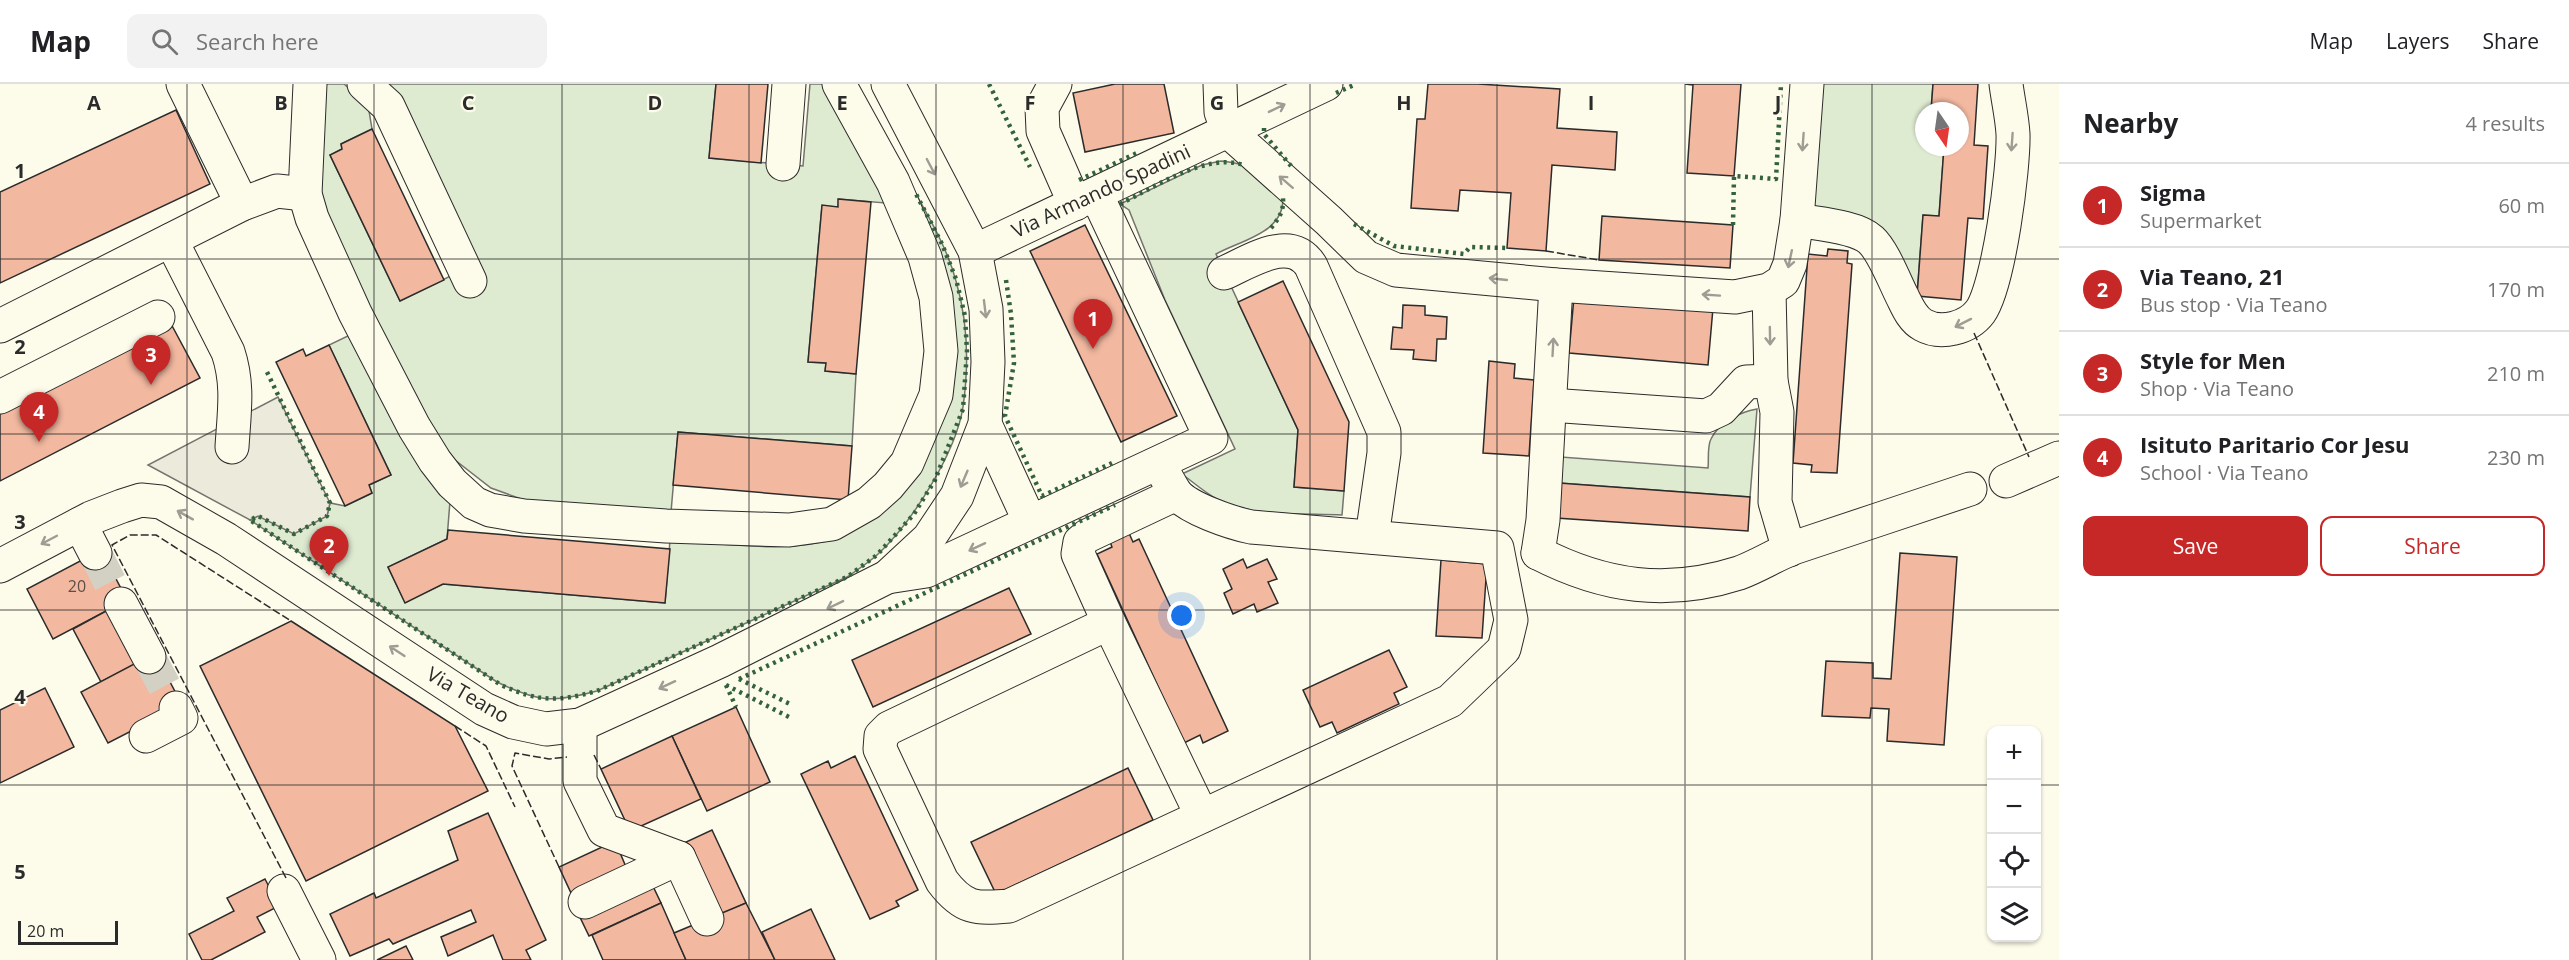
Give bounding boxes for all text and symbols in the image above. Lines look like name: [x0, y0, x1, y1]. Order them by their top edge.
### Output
search box: [127, 14, 547, 68]
text: Map: [30, 22, 91, 60]
icon: search: [148, 25, 181, 58]
text: Search here: [196, 26, 319, 56]
text: Map: [2310, 27, 2353, 55]
text: Layers: [2386, 27, 2450, 55]
text: Share: [2483, 27, 2539, 55]
text: A: [87, 89, 101, 116]
text: B: [274, 89, 288, 116]
text: C: [462, 89, 475, 116]
text: D: [648, 89, 662, 116]
text: E: [836, 89, 848, 116]
text: F: [1025, 89, 1035, 116]
text: G: [1210, 89, 1224, 116]
text: H: [1396, 89, 1412, 116]
text: I: [1588, 89, 1594, 116]
text: J: [1773, 89, 1781, 116]
one-way arrow: [1268, 101, 1286, 113]
north arrow: [1915, 102, 1969, 156]
text: Nearby: [2083, 105, 2178, 141]
text: 4 results: [2465, 110, 2545, 137]
one-way arrow: [1797, 132, 1808, 152]
one-way arrow: [2006, 132, 2017, 151]
street label: Via Armando Spadini: [1007, 137, 1195, 244]
text: 1: [14, 157, 26, 184]
one-way arrow: [925, 158, 937, 175]
one-way arrow: [1278, 175, 1293, 189]
text: Sigma: [2140, 177, 2206, 207]
text: 1: [2097, 192, 2108, 219]
text: 60 m: [2498, 192, 2545, 219]
text: Supermarket: [2140, 207, 2262, 234]
one-way arrow: [1784, 250, 1796, 269]
text: Via Teano, 21: [2140, 261, 2284, 291]
one-way arrow: [1488, 273, 1508, 284]
text: 2: [2097, 276, 2108, 303]
text: 170 m: [2487, 276, 2545, 303]
one-way arrow: [1702, 289, 1722, 300]
text: Bus stop · Via Teano: [2140, 291, 2327, 318]
one-way arrow: [980, 298, 991, 318]
pin: 1: [1074, 300, 1112, 349]
one-way arrow: [1954, 318, 1972, 330]
one-way arrow: [1764, 325, 1776, 345]
text: 2: [14, 333, 26, 360]
pin: 3: [132, 336, 170, 385]
one-way arrow: [1547, 337, 1558, 357]
text: Style for Men: [2140, 345, 2286, 375]
text: 3: [2097, 360, 2108, 387]
text: 210 m: [2487, 360, 2545, 387]
text: Shop · Via Teano: [2140, 375, 2294, 402]
pin: 4: [20, 392, 58, 442]
text: Isituto Paritario Cor Jesu: [2140, 429, 2410, 459]
text: 4: [2097, 444, 2108, 471]
text: 230 m: [2487, 444, 2545, 471]
text: School · Via Teano: [2140, 459, 2309, 486]
one-way arrow: [958, 469, 970, 487]
text: 3: [14, 508, 26, 535]
one-way arrow: [177, 509, 195, 520]
button: Save: [2083, 516, 2308, 576]
button: Share: [2320, 516, 2545, 576]
pin: 2: [310, 526, 348, 576]
one-way arrow: [41, 535, 59, 546]
one-way arrow: [969, 541, 987, 553]
house number: 20: [68, 575, 86, 597]
one-way arrow: [827, 599, 845, 611]
your location: [1167, 601, 1196, 630]
one-way arrow: [389, 645, 406, 657]
street label: Via Teano: [422, 660, 514, 729]
one-way arrow: [658, 680, 677, 691]
text: 4: [14, 683, 26, 710]
map controls: [1987, 726, 2041, 942]
button: +: [1987, 726, 2041, 780]
button: −: [1987, 780, 2041, 834]
button: locate: [1987, 834, 2041, 888]
text: 5: [14, 858, 26, 885]
button: layers: [1987, 888, 2041, 942]
scale bar: [18, 918, 118, 946]
text: 20 m: [27, 920, 64, 942]

